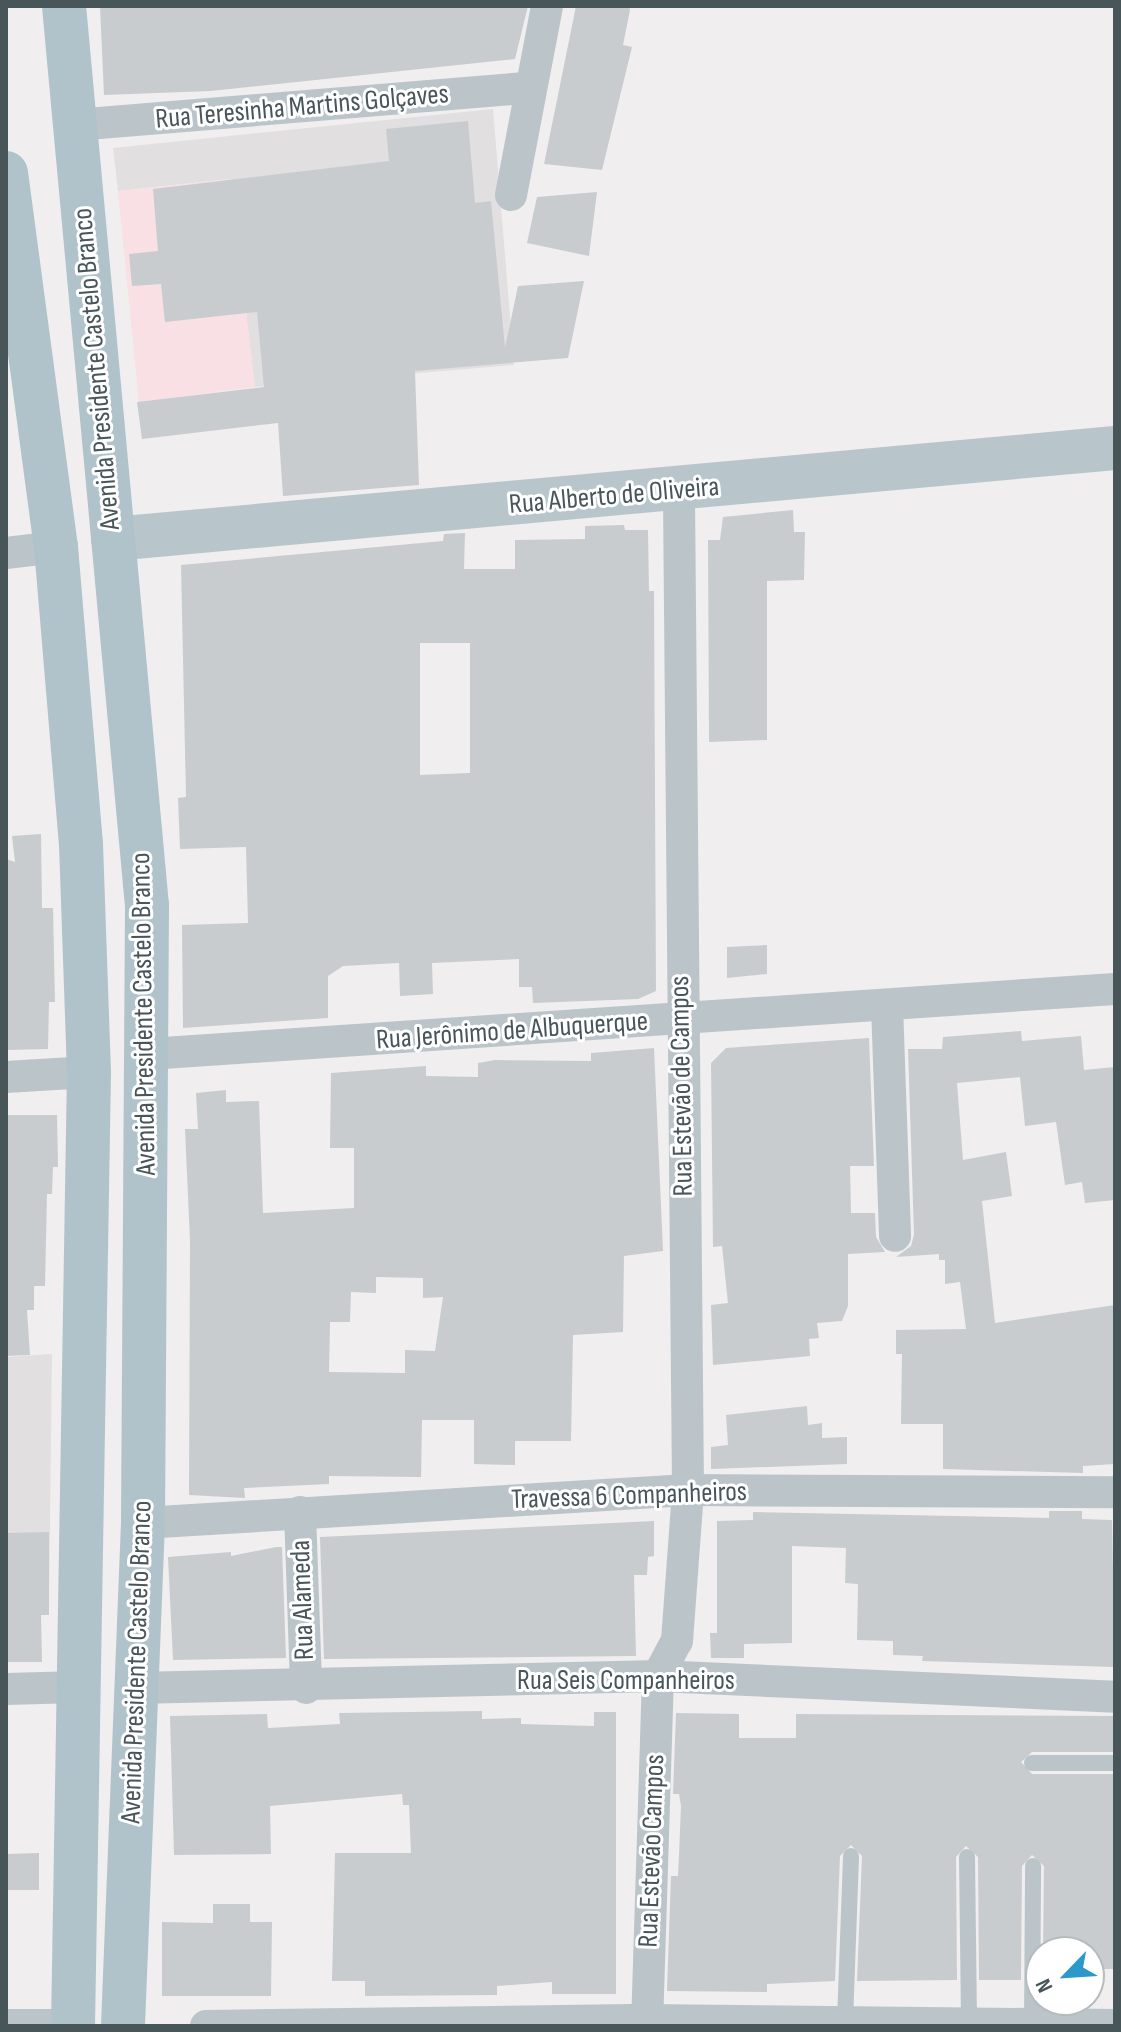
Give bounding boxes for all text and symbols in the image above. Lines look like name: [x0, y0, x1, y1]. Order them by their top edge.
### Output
street label: Rua Teresinha Martins Golçaves: [154, 77, 450, 137]
street label: Avenida Presidente Castelo Branco: [66, 207, 128, 531]
street label: Rua Alberto de Oliveira: [508, 470, 720, 522]
street label: Avenida Presidente Castelo Branco: [124, 852, 164, 1176]
street label: Rua Estevão de Campos: [663, 975, 701, 1197]
street label: Rua Jerônimo de Albuquerque: [375, 1005, 649, 1057]
street label: Travessa 6 Companheiros: [511, 1475, 747, 1517]
street label: Avenida Presidente Castelo Branco: [115, 1500, 159, 1824]
street label: Rua Alameda: [284, 1540, 322, 1660]
street label: Rua Seis Companheiros: [517, 1664, 735, 1698]
street label: Rua Estevão Campos: [632, 1754, 672, 1948]
north arrow: [1025, 1936, 1105, 2016]
text: N: [1030, 1974, 1059, 1997]

